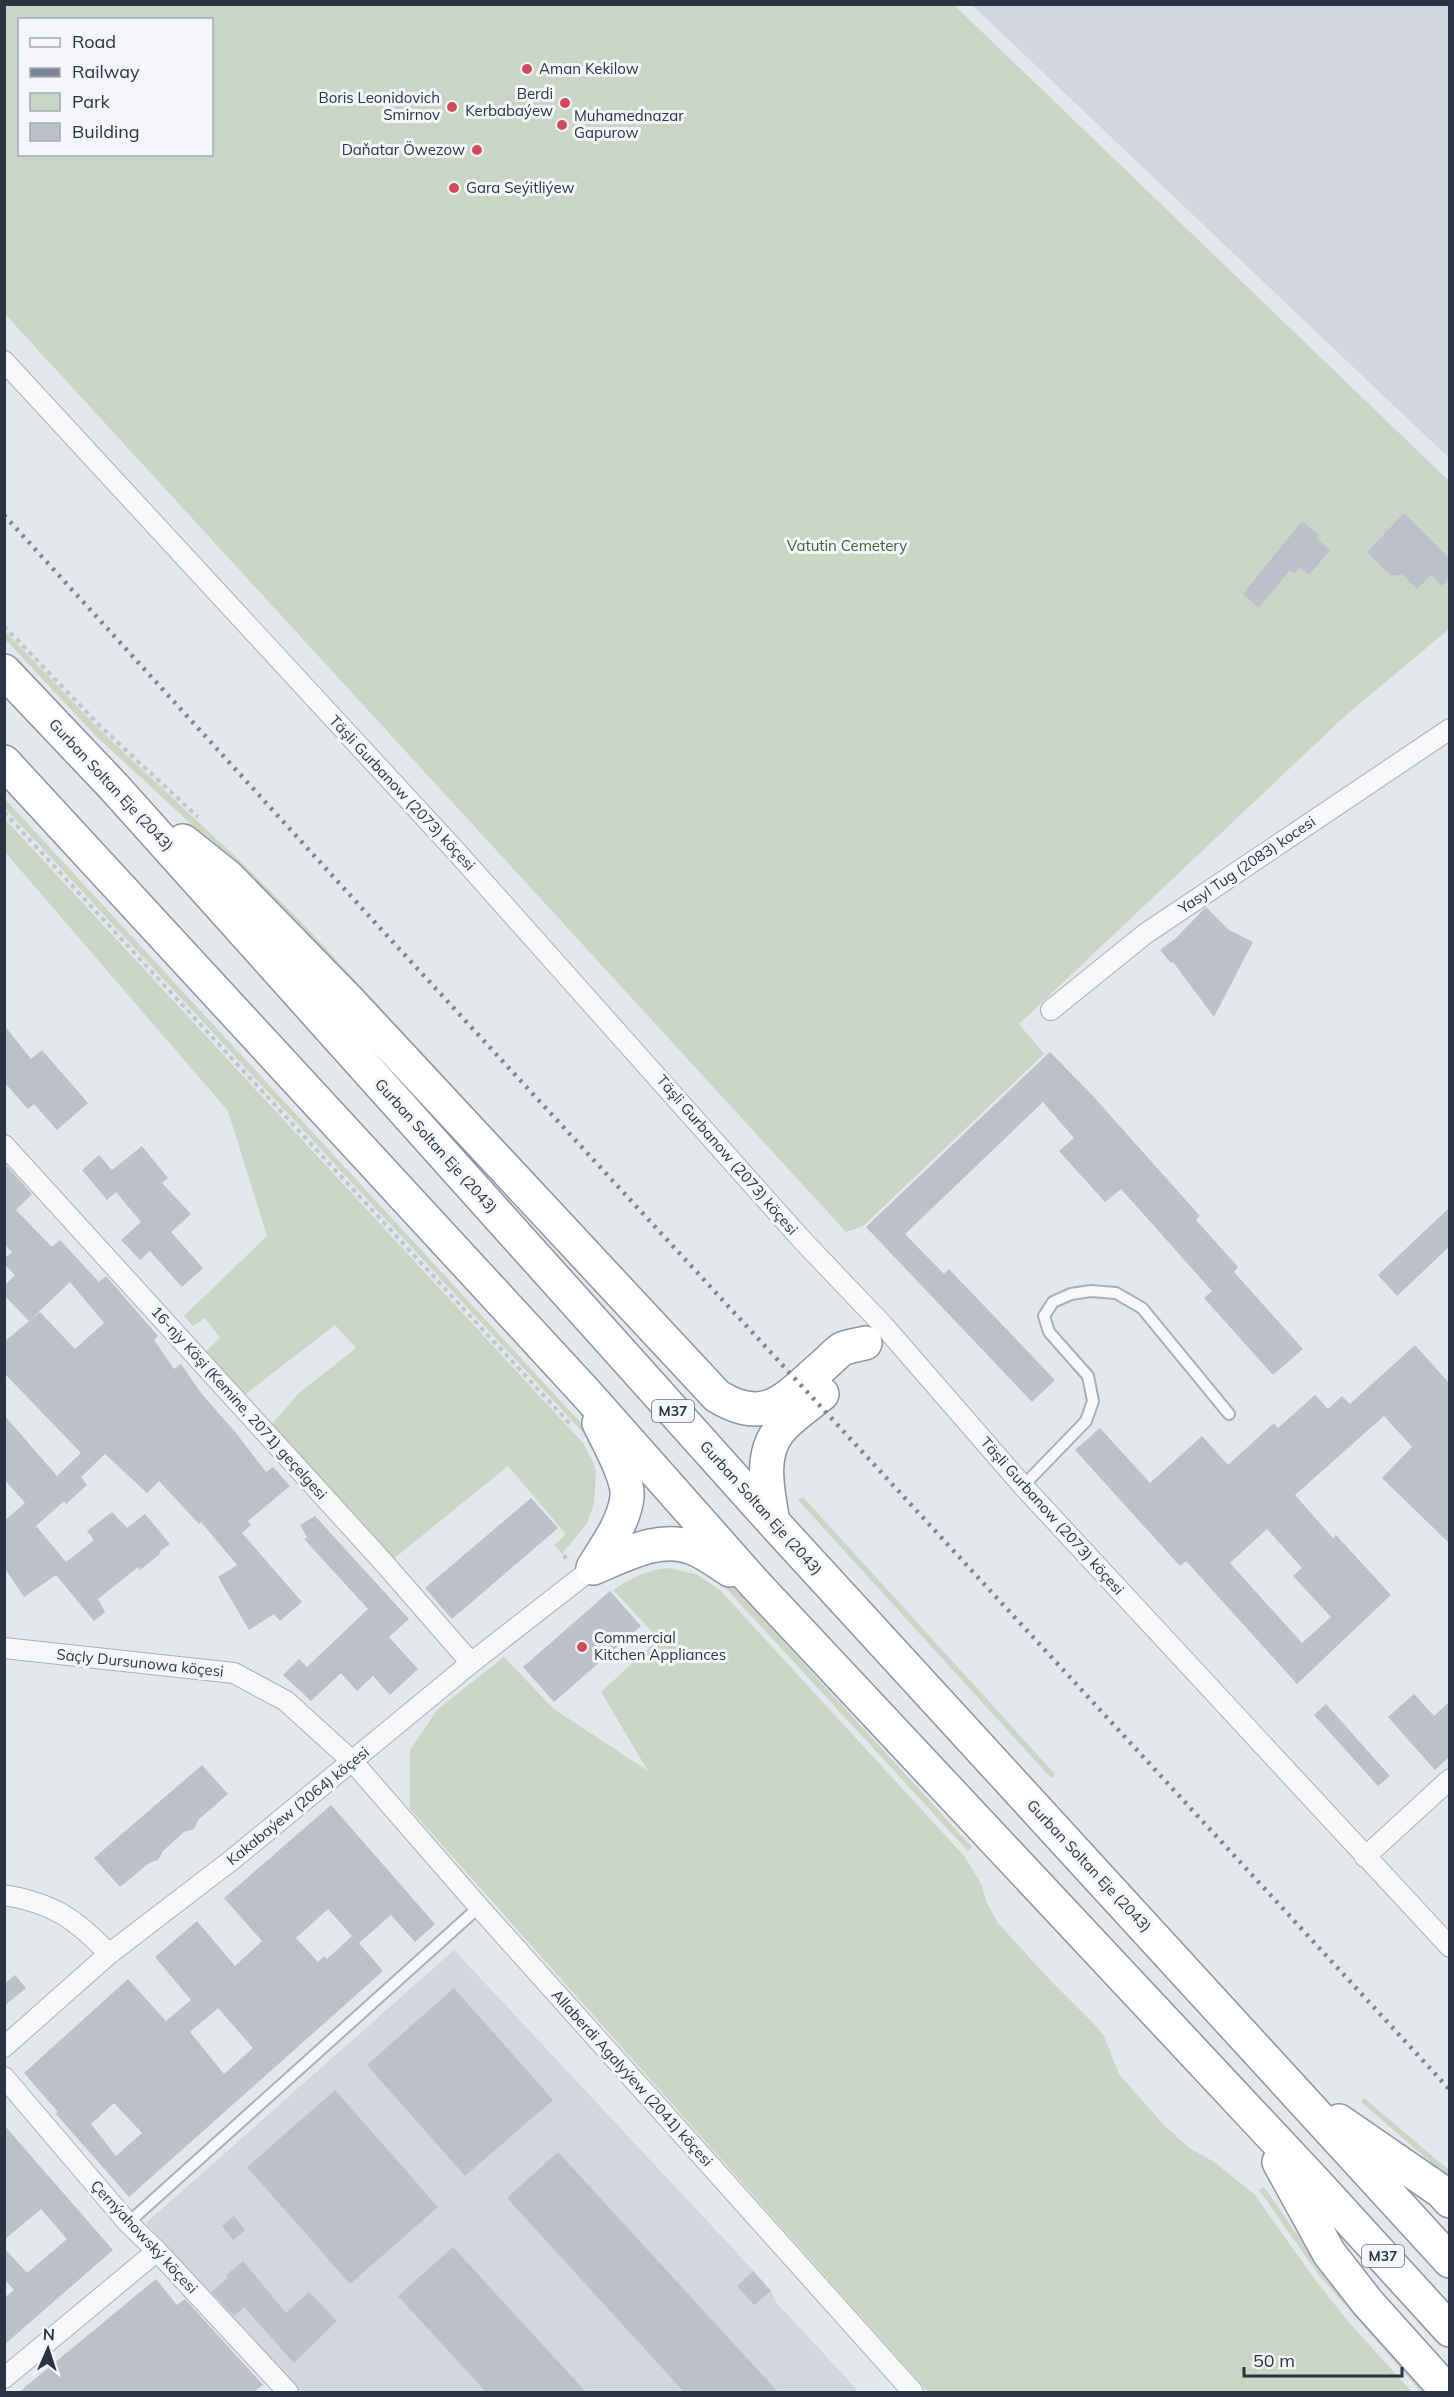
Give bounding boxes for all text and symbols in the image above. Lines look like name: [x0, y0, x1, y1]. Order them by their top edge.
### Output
legend: [18, 18, 213, 156]
text: Road: [72, 30, 116, 53]
place label: Aman Kekilow: [539, 59, 639, 78]
text: Railway: [72, 60, 140, 83]
marker: Aman Kekilow: [520, 62, 534, 76]
place label: Berdi Kerbabaýew: [465, 84, 553, 120]
place label: Boris Leonidovich Smirnov: [318, 88, 440, 124]
text: Park: [72, 90, 111, 113]
marker: Berdi Kerbabaýew: [558, 96, 572, 110]
marker: Boris Leonidovich Smirnov: [445, 100, 459, 114]
place label: Muhamednazar Gapurow: [574, 106, 684, 142]
marker: Muhamednazar Gapurow: [555, 118, 569, 132]
text: Building: [72, 120, 140, 143]
place label: Daňatar Öwezow: [342, 140, 465, 159]
marker: Daňatar Öwezow: [470, 143, 484, 157]
place label: Gara Seýitliýew: [466, 178, 575, 197]
marker: Gara Seýitliýew: [447, 181, 461, 195]
park label: Vatutin Cemetery: [787, 536, 907, 555]
street label: Täşli Gurbanow (2073) köçesi: [325, 711, 480, 874]
street label: Gurban Soltan Eje (2043): [45, 714, 178, 855]
street label: Yasyl Tug (2083) kocesi: [1174, 812, 1319, 918]
street label: Täşli Gurbanow (2073) köçesi: [653, 1071, 802, 1239]
street label: Gurban Soltan Eje (2043): [371, 1075, 502, 1217]
street label: 16-njy Köşi (Kemine, 2071) geçelgesi: [147, 1302, 331, 1503]
road number: M37: [652, 1400, 694, 1422]
street label: Täşli Gurbanow (2073) köçesi: [976, 1433, 1128, 1599]
street label: Gurban Soltan Eje (2043): [696, 1437, 827, 1579]
place label: Commercial Kitchen Appliances: [594, 1628, 726, 1664]
marker: Commercial Kitchen Appliances: [575, 1640, 589, 1654]
street label: Saçly Dursunowa köçesi: [55, 1644, 225, 1681]
street label: Kakabaýew (2064) köçesi: [223, 1742, 373, 1869]
street label: Gurban Soltan Eje (2043): [1023, 1795, 1156, 1936]
street label: Allaberdi Agalyýew (2041) köçesi: [548, 1985, 717, 2170]
street label: Çernýahowský köçesi: [87, 2176, 202, 2297]
road number: M37: [1362, 2245, 1404, 2267]
north arrow: [18, 2319, 78, 2379]
text: N: [42, 2324, 55, 2344]
scale bar: [1244, 2340, 1402, 2378]
text: 50 m: [1253, 2349, 1295, 2372]

